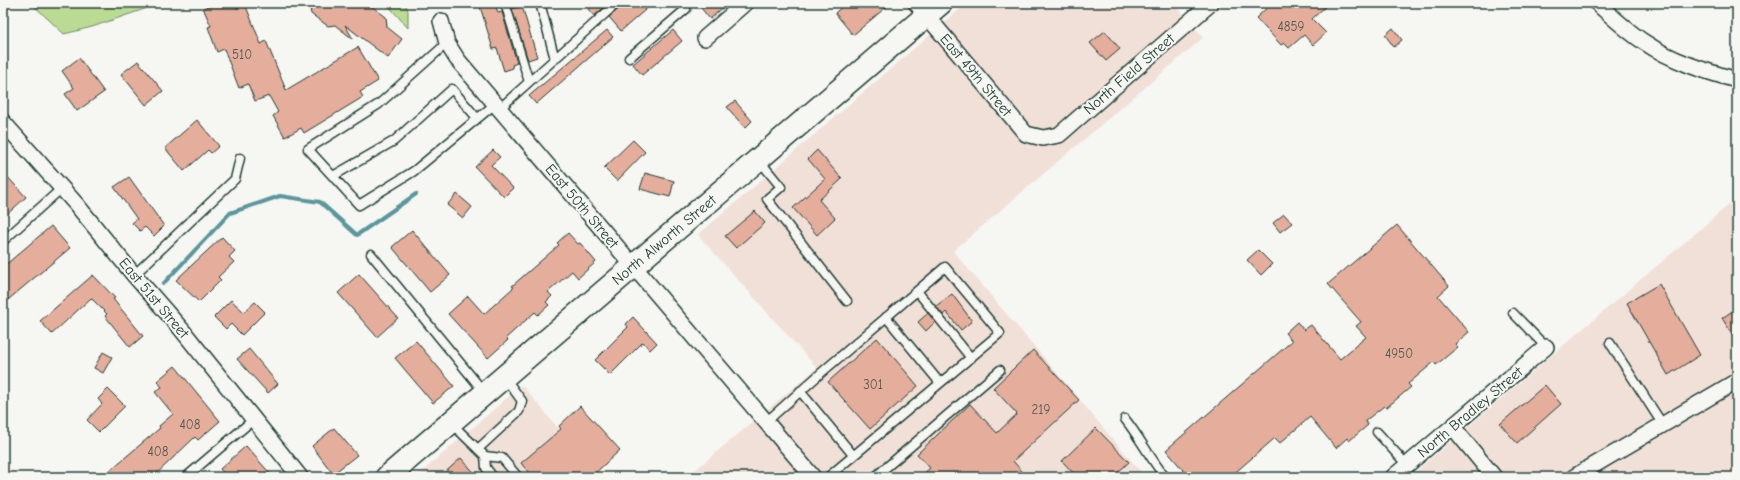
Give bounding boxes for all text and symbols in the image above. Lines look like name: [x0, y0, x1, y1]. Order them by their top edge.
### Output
house number: 4859: [1278, 19, 1305, 34]
street label: North Field Street: [1080, 29, 1179, 118]
street label: East 49th Street: [936, 30, 1016, 121]
house number: 510: [232, 47, 252, 62]
street label: East 50th Street: [542, 160, 623, 252]
street label: North Alworth Street: [608, 191, 720, 289]
street label: East 51st Street: [115, 254, 193, 342]
house number: 4950: [1385, 346, 1413, 361]
street label: North Bradley Street: [1414, 362, 1527, 461]
house number: 301: [863, 377, 883, 392]
house number: 219: [1032, 402, 1051, 417]
house number: 408: [180, 417, 201, 432]
house number: 408: [148, 444, 169, 459]

